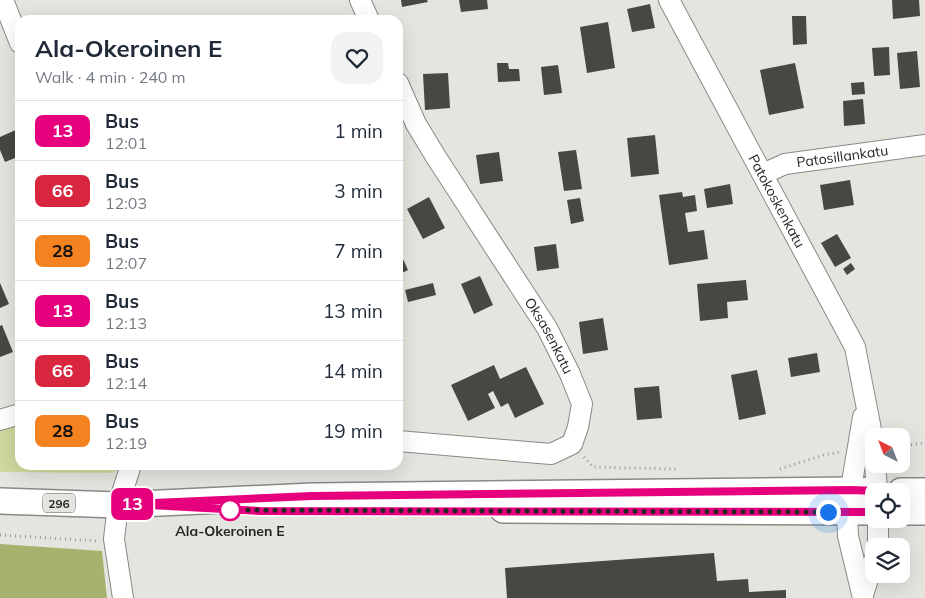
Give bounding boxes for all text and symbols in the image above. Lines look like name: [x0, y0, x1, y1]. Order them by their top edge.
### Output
button: heart: [331, 32, 383, 84]
text: Ala-Okeroinen E: [35, 33, 222, 63]
text: Walk · 4 min · 240 m: [35, 67, 186, 87]
text: Bus: [105, 109, 139, 133]
text: 13: [52, 119, 73, 142]
text: 1 min: [334, 119, 383, 143]
text: 12:01: [105, 133, 147, 153]
street label: Patosillankatu: [795, 141, 889, 171]
street label: Patokoskenkatu: [744, 151, 809, 251]
text: Bus: [105, 169, 139, 193]
text: 66: [52, 179, 73, 202]
text: 3 min: [334, 179, 383, 203]
text: 12:03: [105, 193, 147, 213]
text: Bus: [105, 229, 139, 253]
text: 28: [52, 239, 73, 262]
text: 7 min: [334, 239, 383, 263]
text: 12:07: [105, 253, 147, 273]
text: Bus: [105, 289, 139, 313]
street label: Oksasenkatu: [521, 294, 577, 377]
text: 13: [52, 299, 73, 322]
text: 13 min: [323, 299, 383, 323]
text: 12:13: [105, 313, 147, 333]
text: Bus: [105, 349, 139, 373]
text: 66: [52, 359, 73, 382]
text: 14 min: [323, 359, 383, 383]
text: 12:14: [105, 373, 147, 393]
text: Bus: [105, 409, 139, 433]
text: 28: [52, 419, 73, 442]
text: 19 min: [323, 419, 383, 443]
north arrow: [865, 428, 910, 472]
map controls: [865, 428, 910, 583]
text: 12:19: [105, 433, 147, 453]
button: locate: [865, 483, 910, 528]
line badge: 13: [110, 488, 154, 520]
text: 13: [121, 492, 143, 515]
road number: 296: [43, 493, 75, 512]
marker: Ala-Okeroinen E: [219, 499, 241, 521]
your location: [816, 500, 841, 525]
place label: Ala-Okeroinen E: [175, 522, 285, 540]
button: layers: [865, 538, 910, 583]

